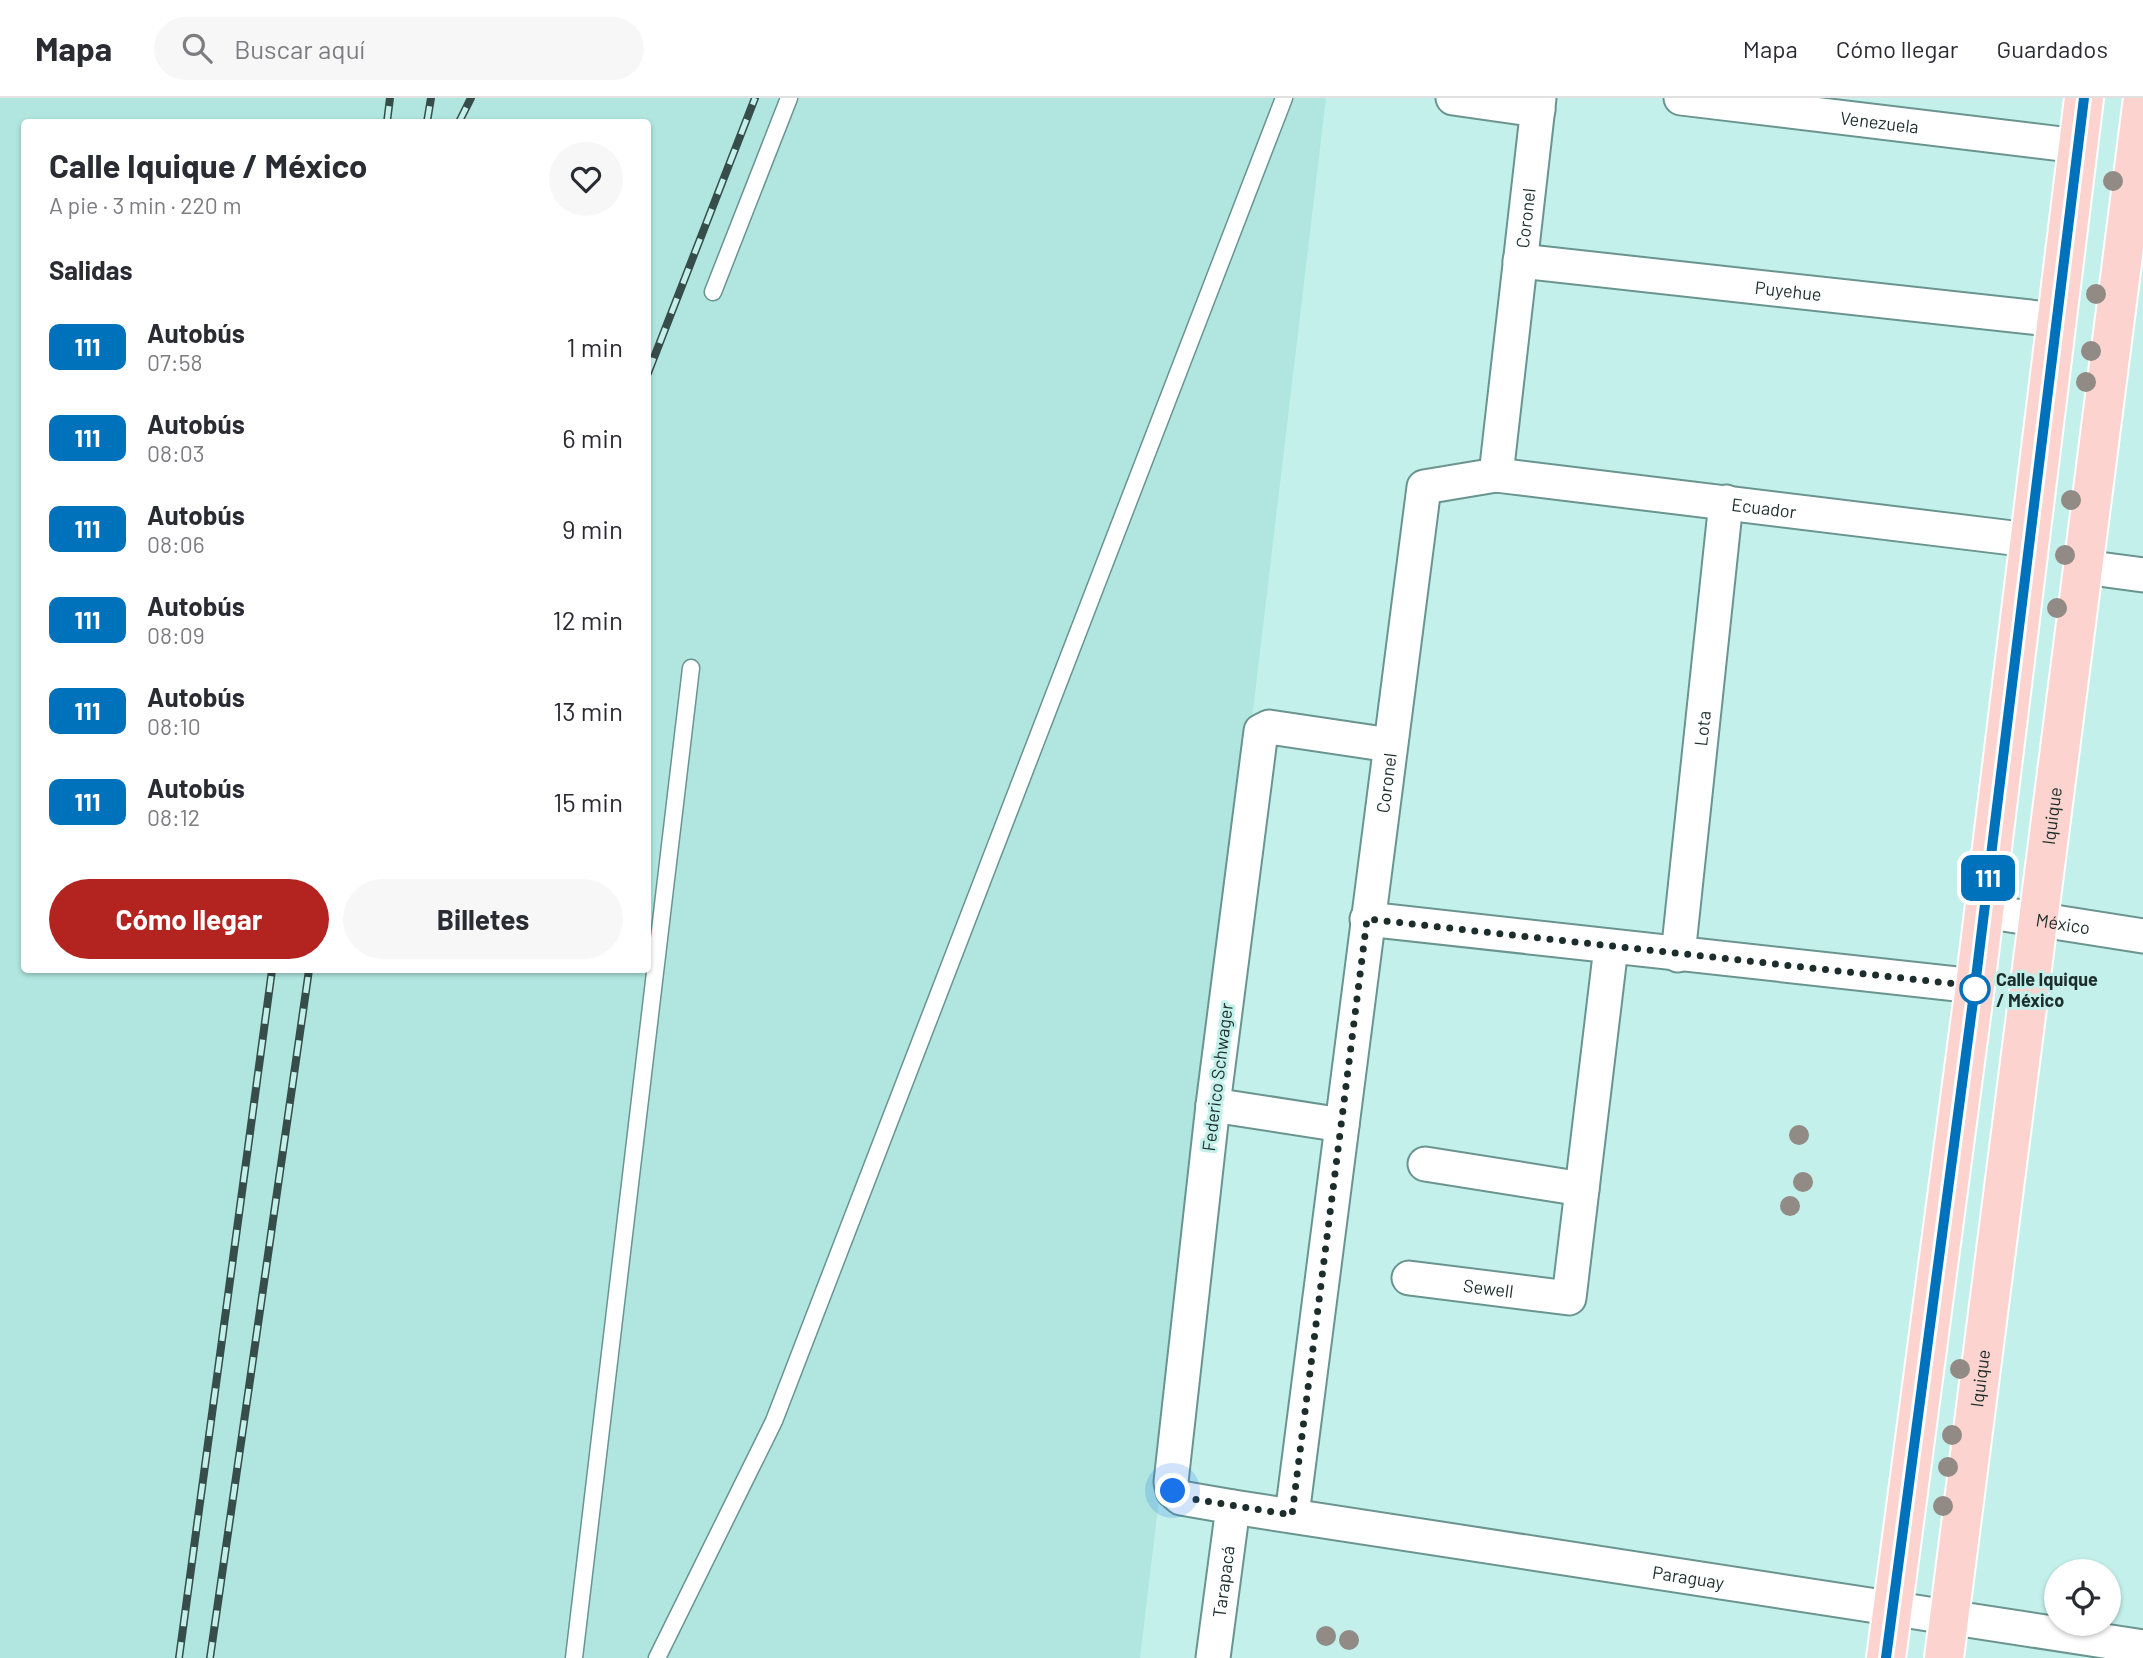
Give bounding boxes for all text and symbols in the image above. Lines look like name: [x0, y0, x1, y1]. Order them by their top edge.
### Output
search box: [154, 17, 644, 80]
text: Mapa: [35, 28, 112, 68]
icon: search: [178, 29, 216, 67]
text: Buscar aquí: [234, 33, 365, 64]
text: Mapa: [1743, 34, 1798, 63]
text: Cómo llegar: [1836, 34, 1958, 63]
text: Guardados: [1996, 34, 2108, 63]
street label: Venezuela: [1839, 106, 1920, 138]
button: heart: [549, 142, 623, 216]
text: Calle Iquique / México: [49, 145, 367, 185]
street label: Coronel: [1511, 187, 1540, 249]
text: A pie · 3 min · 220 m: [49, 191, 241, 219]
text: Salidas: [49, 254, 133, 285]
street label: Puyehue: [1754, 276, 1823, 305]
text: Autobús: [147, 317, 245, 348]
text: 1 min: [567, 331, 623, 362]
text: 111: [75, 332, 100, 361]
text: 07:58: [147, 348, 202, 376]
text: Autobús: [147, 408, 245, 439]
text: 6 min: [562, 422, 623, 453]
text: 111: [75, 423, 100, 452]
text: 08:03: [147, 439, 205, 467]
street label: Ecuador: [1730, 493, 1798, 523]
text: Autobús: [147, 499, 245, 530]
text: 9 min: [562, 513, 623, 544]
text: 111: [75, 514, 100, 543]
text: 08:06: [147, 530, 205, 558]
text: Autobús: [147, 590, 245, 621]
text: 12 min: [553, 604, 623, 635]
text: 111: [75, 605, 100, 634]
text: 08:09: [147, 621, 205, 649]
text: Autobús: [147, 681, 245, 712]
text: 13 min: [553, 695, 623, 726]
text: 111: [75, 696, 100, 725]
street label: Lota: [1689, 709, 1715, 747]
text: 08:10: [147, 712, 201, 740]
street label: Coronel: [1371, 752, 1401, 814]
text: Autobús: [147, 772, 245, 803]
text: 15 min: [553, 786, 623, 817]
street label: Iquique: [2037, 786, 2066, 846]
text: 111: [75, 787, 100, 816]
text: 08:12: [147, 803, 200, 831]
line badge: 111: [1948, 855, 2028, 901]
text: 111: [1975, 863, 2001, 892]
button: Cómo llegar: [49, 879, 329, 959]
button: Billetes: [343, 879, 623, 959]
street label: México: [2034, 908, 2092, 939]
place label: Calle Iquique / México: [1996, 968, 2098, 1011]
marker: Calle Iquique / México: [1960, 974, 1990, 1004]
street label: Federico Schwager: [1197, 1001, 1237, 1153]
street label: Sewell: [1462, 1274, 1515, 1302]
street label: Iquique: [1965, 1348, 1994, 1408]
your location: [1155, 1473, 1190, 1508]
street label: Tarapacá: [1207, 1544, 1239, 1619]
map controls: [2044, 1559, 2121, 1636]
button: locate: [2044, 1559, 2121, 1636]
street label: Paraguay: [1651, 1561, 1726, 1593]

